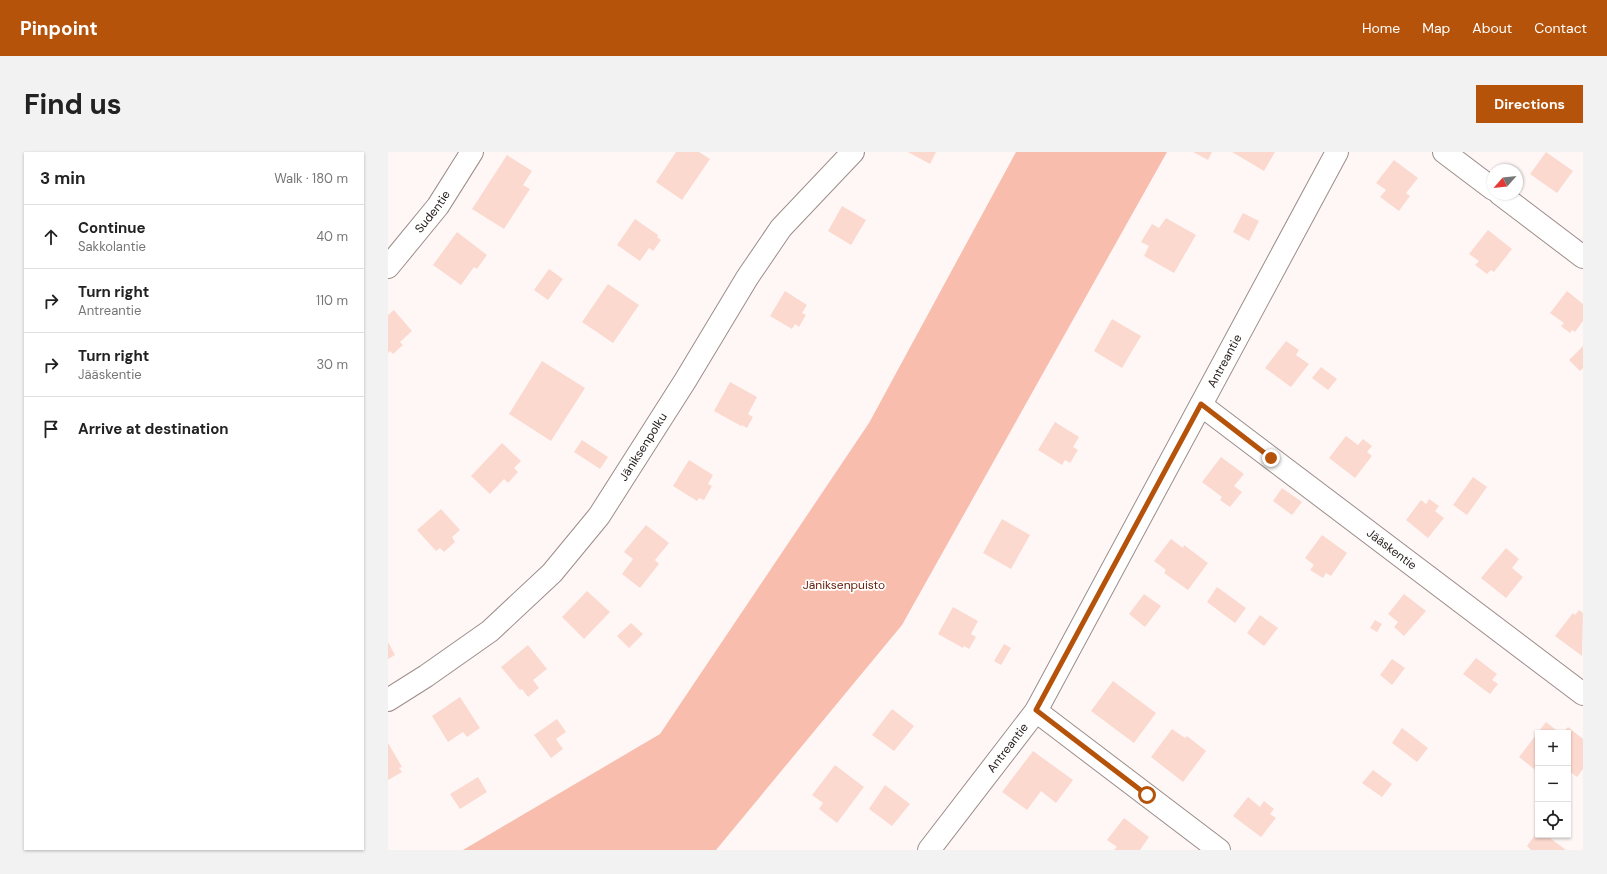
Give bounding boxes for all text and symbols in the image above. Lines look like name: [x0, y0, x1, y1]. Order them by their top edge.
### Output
text: Pinpoint: [20, 16, 98, 41]
text: Home: [1362, 19, 1400, 37]
text: Map: [1422, 19, 1450, 37]
text: About: [1472, 19, 1512, 37]
text: Contact: [1534, 19, 1587, 37]
button: Directions: [1476, 85, 1583, 123]
text: Find us: [24, 86, 122, 123]
north arrow: [1487, 164, 1523, 200]
text: 3 min: [40, 167, 85, 189]
text: Walk · 180 m: [274, 170, 348, 187]
street label: Sudentie: [411, 187, 454, 236]
text: Continue: [78, 218, 146, 238]
icon: ahead: [40, 226, 62, 248]
text: 40 m: [316, 228, 348, 245]
text: Sakkolantie: [78, 238, 146, 255]
text: Turn right: [78, 282, 149, 302]
icon: right: [40, 290, 62, 312]
text: 110 m: [316, 292, 348, 309]
text: Antreantie: [78, 302, 141, 319]
street label: Antreantie: [1204, 331, 1245, 390]
text: Turn right: [78, 346, 149, 366]
icon: right: [40, 354, 62, 376]
text: 30 m: [316, 356, 348, 373]
text: Jääskentie: [78, 366, 142, 383]
street label: Jäniksenpolku: [615, 409, 671, 484]
icon: arrive: [40, 418, 62, 440]
text: Arrive at destination: [78, 419, 229, 439]
route end: [1262, 449, 1280, 467]
street label: Jääskentie: [1363, 525, 1420, 573]
park label: Jäniksenpuisto: [803, 577, 885, 593]
street label: Antreantie: [984, 720, 1032, 776]
map controls: [1535, 730, 1571, 838]
button: +: [1535, 730, 1571, 766]
button: −: [1535, 766, 1571, 802]
route start: [1138, 786, 1156, 804]
button: locate: [1535, 802, 1571, 838]

